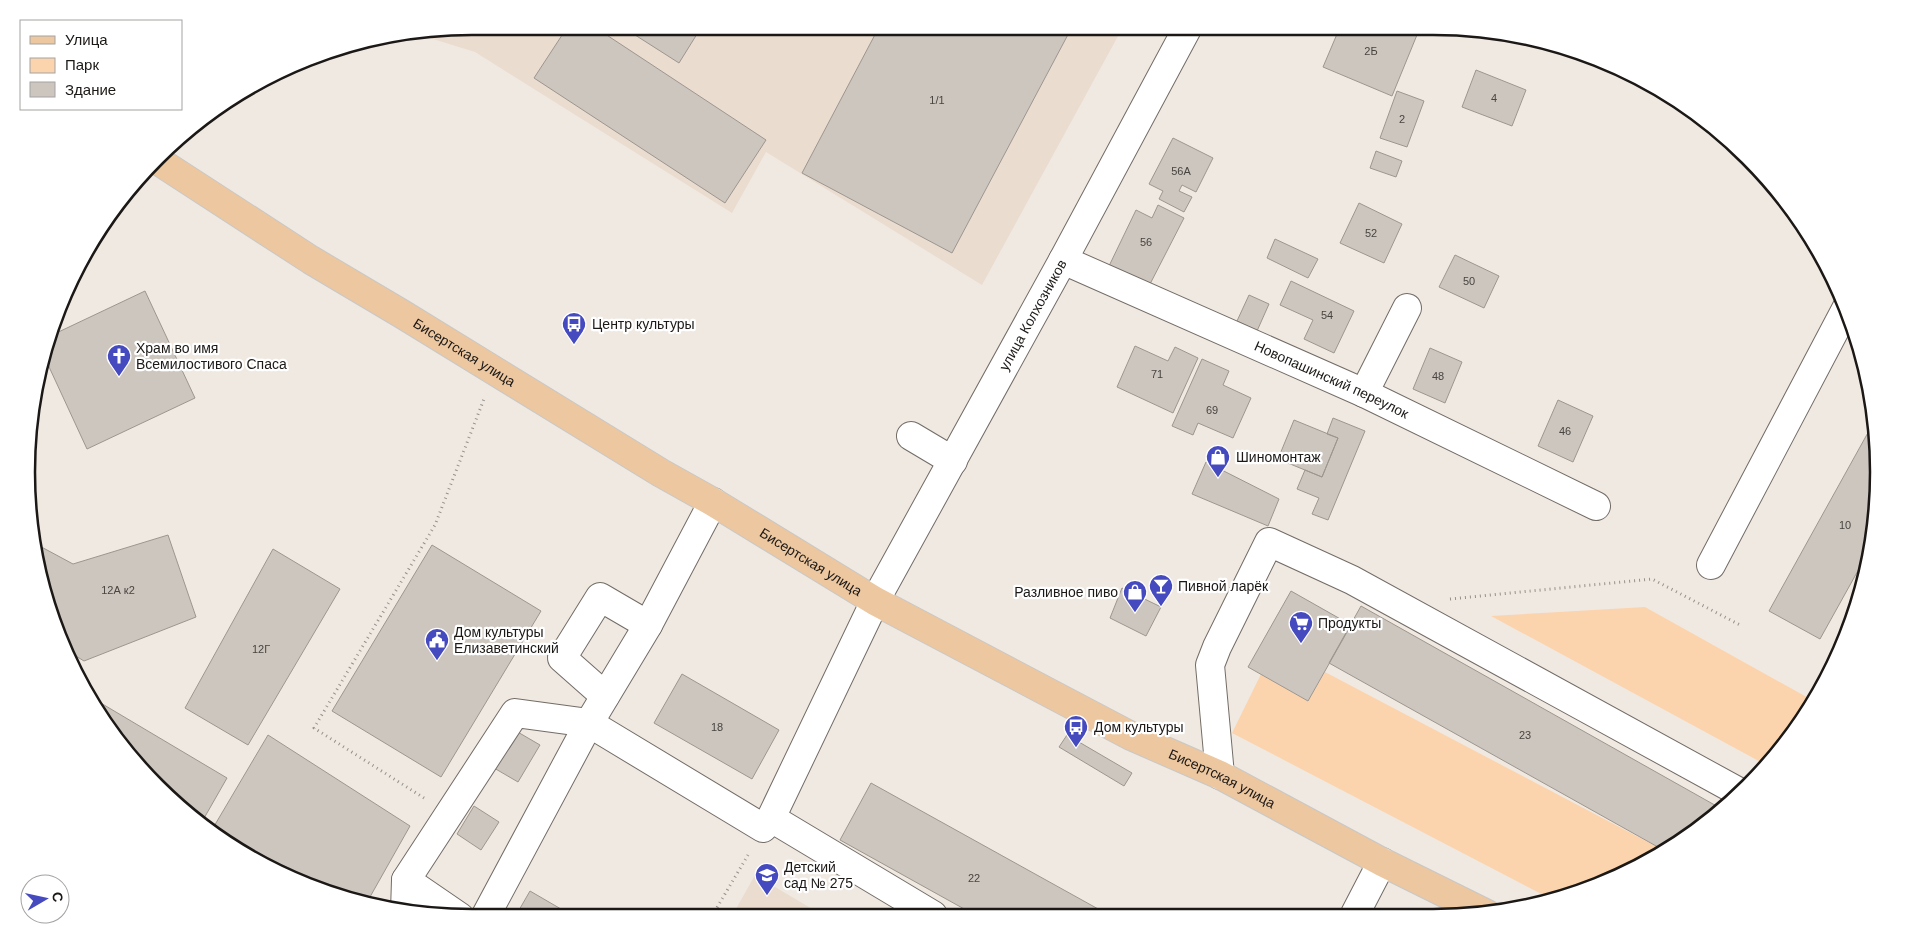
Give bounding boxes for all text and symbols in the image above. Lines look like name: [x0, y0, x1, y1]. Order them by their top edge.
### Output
legend: [20, 20, 182, 110]
text: Улица: [65, 31, 108, 48]
house number: 2Б: [1364, 45, 1378, 57]
text: Парк: [65, 56, 99, 73]
text: Здание: [65, 81, 116, 98]
house number: 4: [1491, 92, 1497, 104]
house number: 1/1: [929, 94, 945, 106]
house number: 2: [1399, 113, 1405, 125]
house number: 56А: [1171, 165, 1191, 177]
house number: 52: [1365, 227, 1377, 239]
house number: 56: [1140, 236, 1152, 248]
street label: улица Колхозников: [996, 257, 1070, 373]
house number: 50: [1463, 275, 1475, 287]
house number: 54: [1321, 309, 1333, 321]
bus stop icon: Центр культуры: [561, 311, 587, 345]
street label: Бисертская улица: [410, 315, 518, 390]
place label: Центр культуры: [592, 316, 695, 332]
street label: Новопашинский переулок: [1252, 338, 1412, 422]
place label: Храм во имя Всемилостивого Спаса: [136, 340, 287, 372]
church icon: Храм во имя Всемилостивого Спаса: [106, 343, 132, 377]
house number: 71: [1151, 368, 1163, 380]
house number: 48: [1432, 370, 1444, 382]
house number: 69: [1206, 404, 1218, 416]
house number: 46: [1559, 425, 1571, 437]
shop icon: Шиномонтаж: [1205, 444, 1231, 478]
place label: Шиномонтаж: [1236, 449, 1321, 465]
house number: 10: [1839, 519, 1851, 531]
street label: Бисертская улица: [757, 525, 865, 599]
bar icon: Пивной ларёк: [1148, 573, 1174, 607]
place label: Пивной ларёк: [1178, 578, 1269, 594]
shop icon: Разливное пиво: [1122, 579, 1148, 613]
house number: 12А к2: [101, 584, 135, 596]
place label: Разливное пиво: [1014, 584, 1118, 600]
supermarket icon: Продукты: [1288, 610, 1314, 644]
place label: Продукты: [1318, 615, 1381, 631]
place label: Дом культуры Елизаветинский: [454, 624, 559, 656]
public building icon: Дом культуры Елизаветинский: [424, 627, 450, 661]
house number: 12Г: [252, 643, 270, 655]
bus stop icon: Дом культуры: [1063, 714, 1089, 748]
place label: Дом культуры: [1094, 719, 1184, 735]
house number: 18: [711, 721, 723, 733]
house number: 23: [1519, 729, 1531, 741]
street label: Бисертская улица: [1166, 746, 1278, 811]
place label: Детский сад № 275: [784, 859, 853, 891]
school or university icon: Детский сад № 275: [754, 862, 780, 896]
house number: 22: [968, 872, 980, 884]
north arrow: [20, 874, 70, 924]
text: С: [49, 891, 67, 903]

